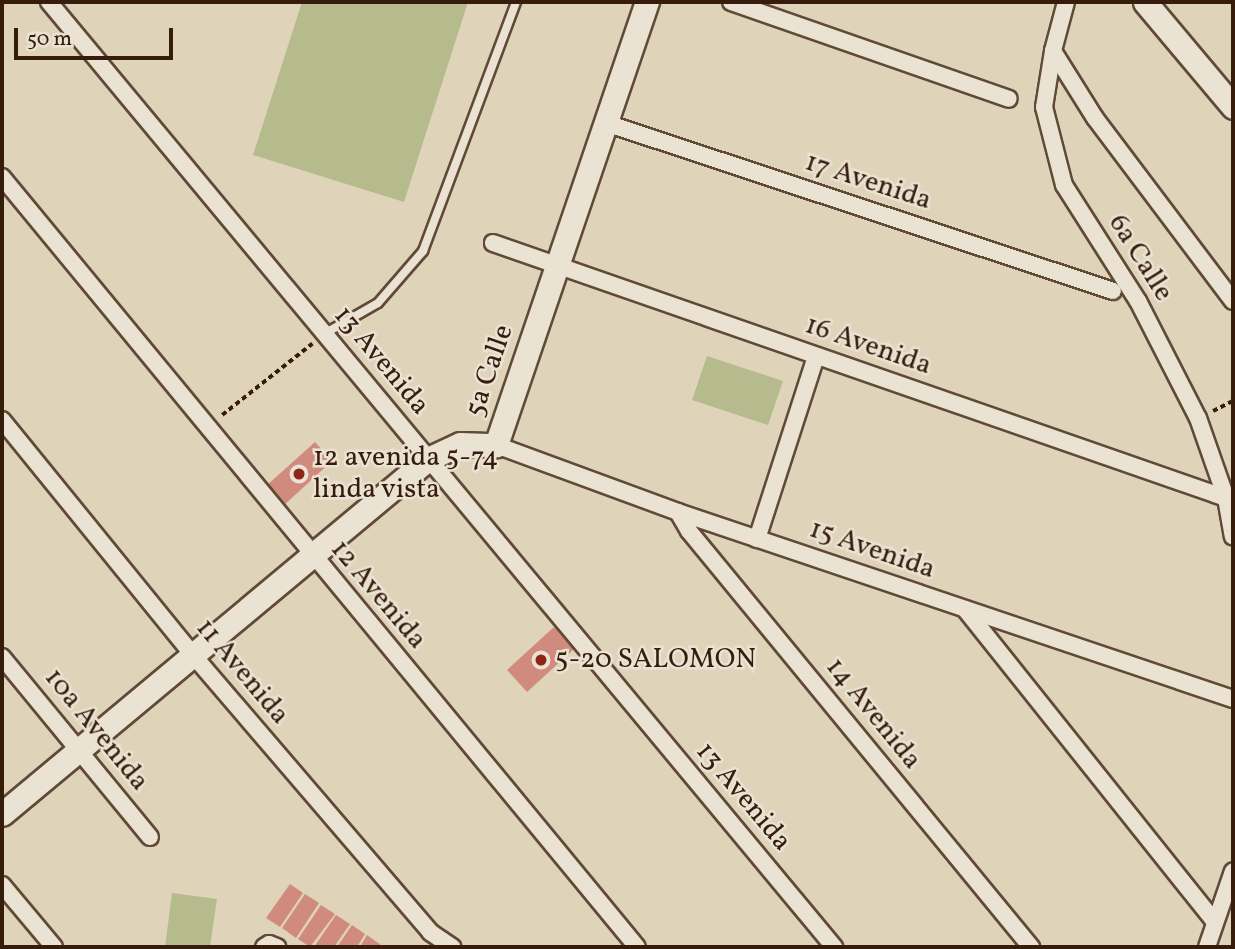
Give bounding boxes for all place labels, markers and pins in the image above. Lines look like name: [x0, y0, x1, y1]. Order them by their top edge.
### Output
place label: 12 avenida 5-74 linda vista: [313, 441, 499, 507]
marker: 12 avenida 5-74 linda vista: [291, 466, 307, 482]
place label: 5-20 SALOMON: [555, 643, 756, 677]
marker: 5-20 SALOMON: [533, 652, 549, 668]

